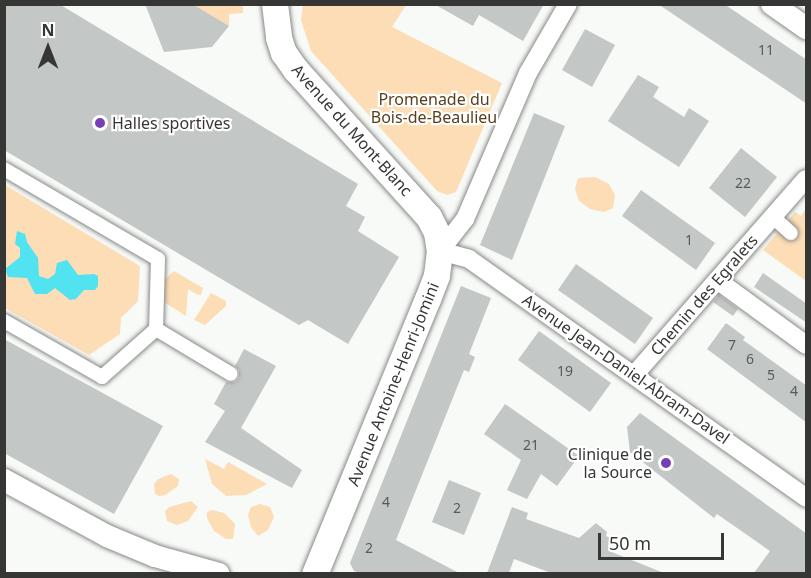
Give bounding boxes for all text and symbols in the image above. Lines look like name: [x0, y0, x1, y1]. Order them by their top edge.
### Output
north arrow: [18, 18, 78, 78]
text: N: [41, 19, 55, 41]
house number: 11: [758, 42, 774, 58]
street label: Avenue du Mont-Blanc: [288, 60, 416, 200]
park label: Promenade du Bois-de-Beaulieu: [371, 89, 497, 127]
place label: Halles sportives: [112, 113, 230, 133]
marker: Halles sportives: [93, 116, 107, 130]
house number: 22: [735, 175, 751, 191]
street label: Chemin des Egralets: [646, 231, 762, 359]
house number: 1: [685, 232, 693, 248]
street label: Avenue Antoine-Henri-Jomini: [343, 279, 443, 489]
street label: Avenue Jean-Daniel-Abram-Davel: [519, 290, 733, 448]
house number: 7: [728, 337, 736, 353]
house number: 6: [746, 351, 754, 367]
house number: 19: [557, 363, 573, 379]
house number: 5: [767, 367, 775, 383]
house number: 4: [790, 383, 798, 399]
house number: 21: [523, 437, 539, 453]
place label: Clinique de la Source: [568, 444, 652, 482]
marker: Clinique de la Source: [657, 454, 675, 472]
house number: 4: [382, 494, 390, 510]
house number: 2: [453, 500, 461, 516]
scale bar: [601, 521, 727, 559]
text: 50 m: [609, 531, 651, 555]
house number: 2: [365, 540, 373, 556]

